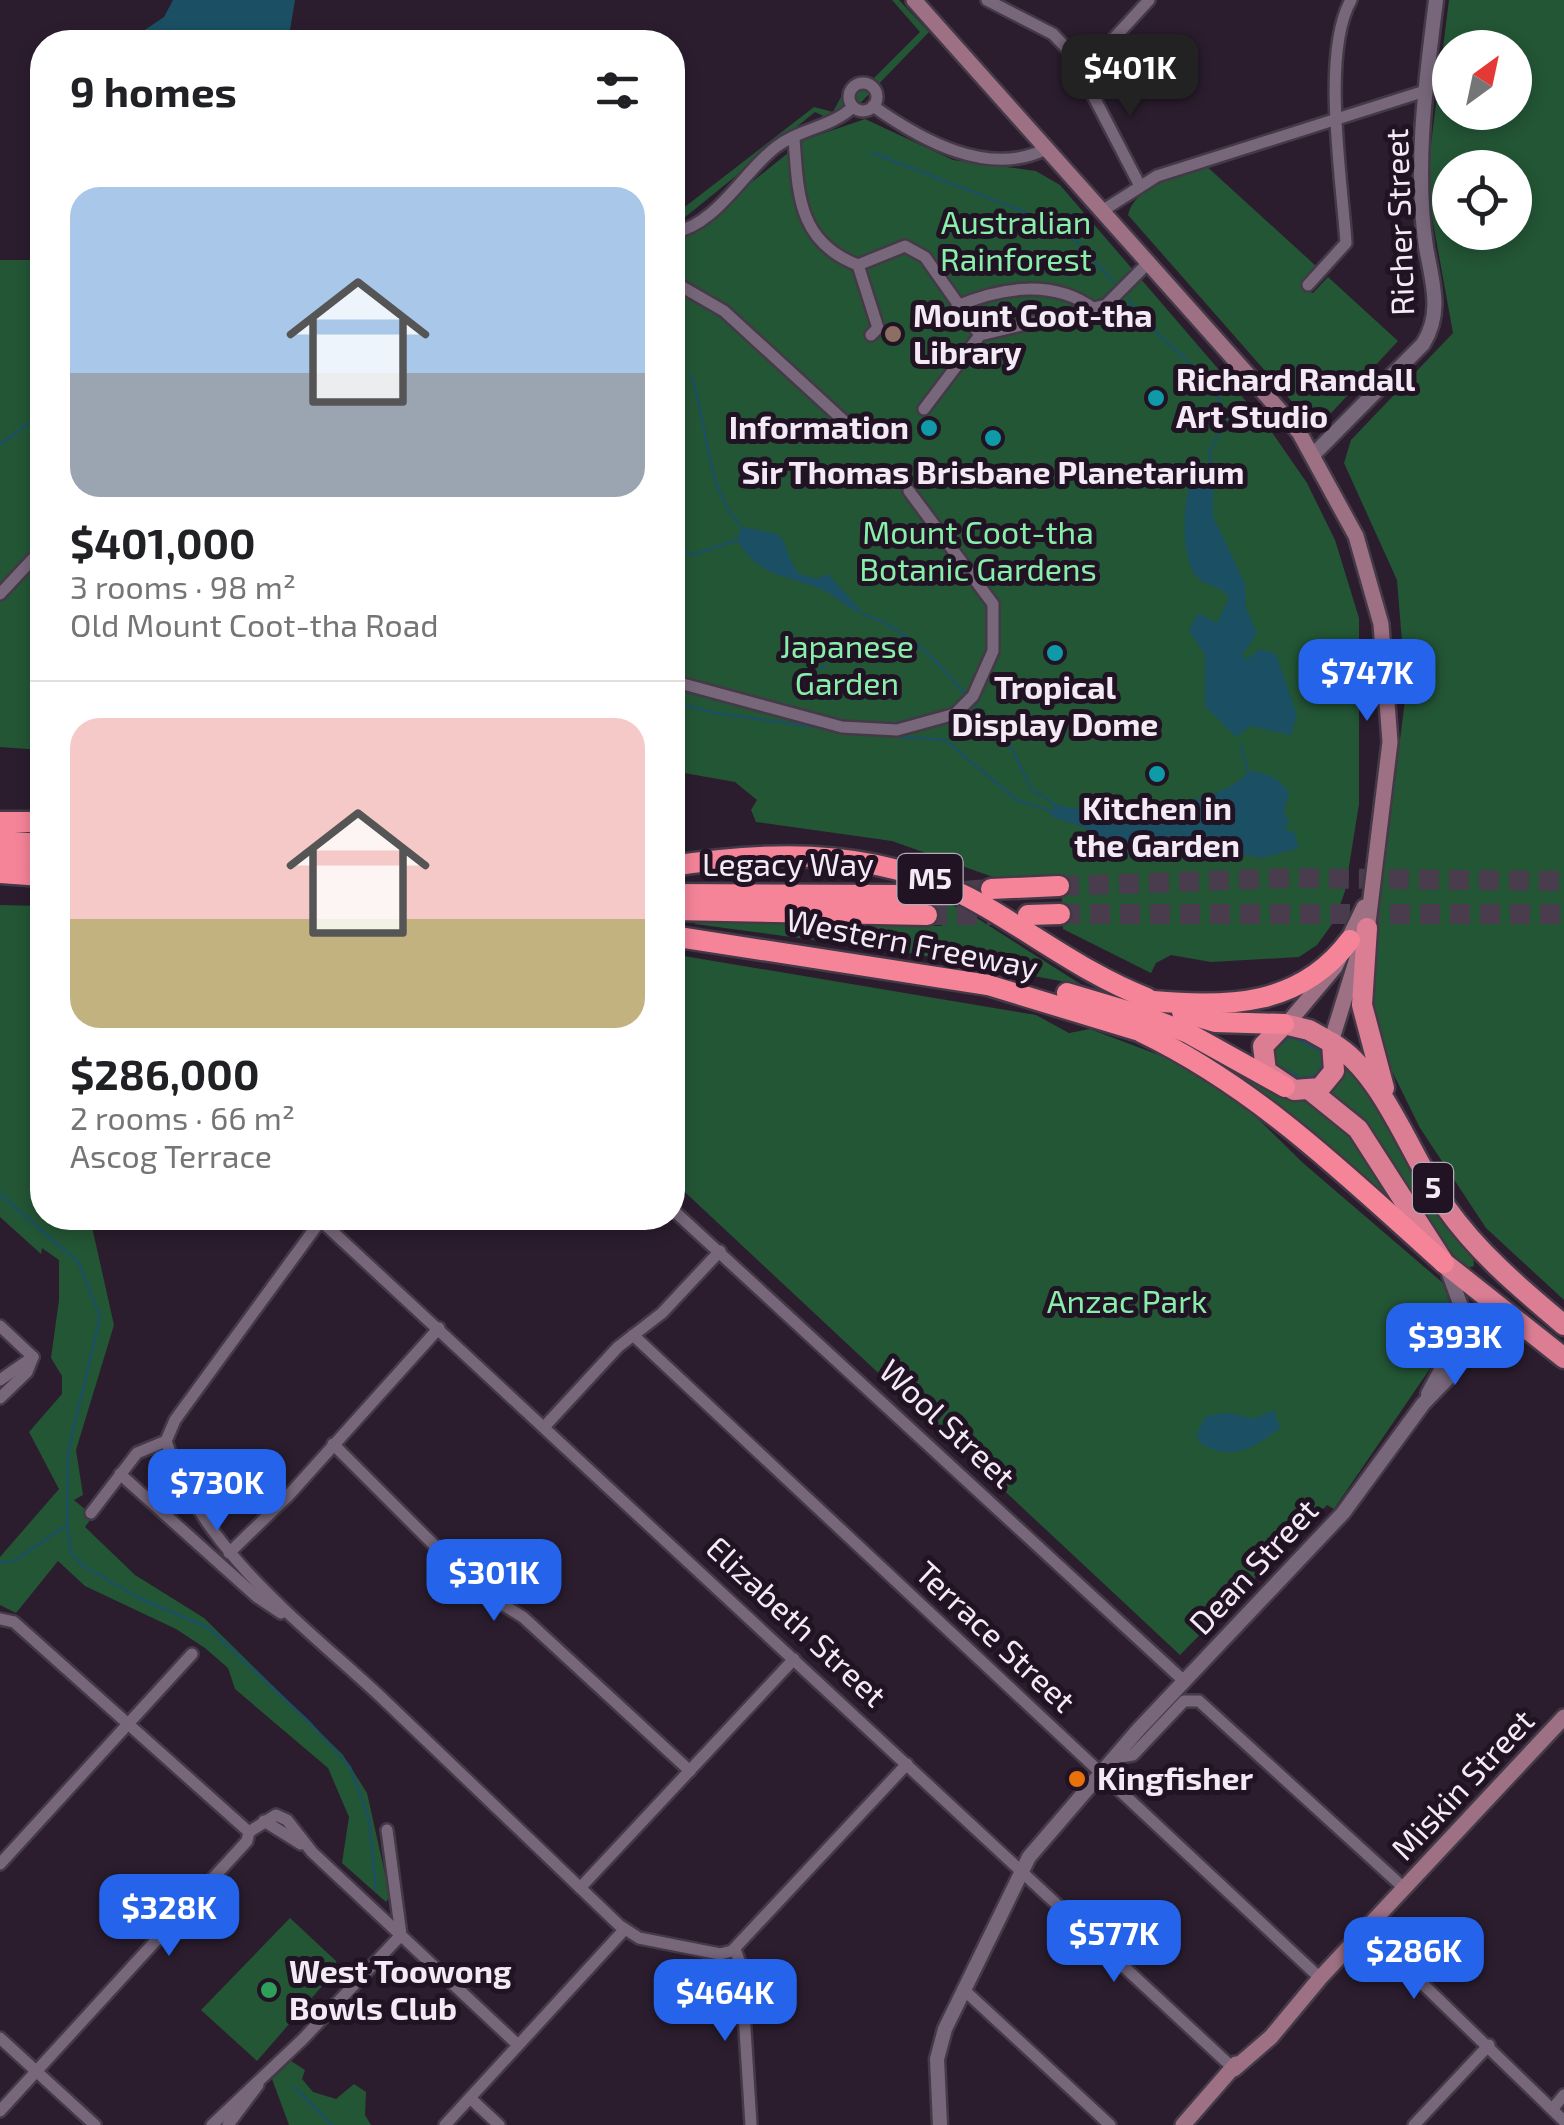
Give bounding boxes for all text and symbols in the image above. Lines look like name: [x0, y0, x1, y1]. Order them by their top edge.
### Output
north arrow: [1432, 30, 1532, 130]
map controls: [1432, 30, 1532, 250]
pin: $401K: [1060, 34, 1200, 119]
text: $401K: [1083, 47, 1177, 85]
icon: filters: [590, 63, 645, 118]
text: 9 homes: [70, 65, 237, 115]
street label: Richer Street: [1376, 128, 1420, 316]
button: locate: [1432, 150, 1532, 250]
park label: Australian Rainforest: [940, 202, 1092, 277]
icon: home: [268, 252, 448, 432]
place label: Mount Coot-tha Library: [913, 295, 1153, 371]
marker: Mount Coot-tha Library: [882, 323, 904, 345]
place label: Richard Randall Art Studio: [1176, 359, 1416, 434]
marker: Richard Randall Art Studio: [1145, 387, 1167, 409]
place label: Information: [729, 407, 909, 445]
marker: Information: [918, 417, 940, 439]
marker: Sir Thomas Brisbane Planetarium: [982, 427, 1004, 449]
place label: Sir Thomas Brisbane Planetarium: [742, 452, 1244, 490]
park label: Mount Coot-tha Botanic Gardens: [859, 512, 1097, 587]
text: $401,000: [70, 517, 255, 567]
text: 3 rooms · 98 m²: [70, 567, 296, 605]
text: Old Mount Coot-tha Road: [70, 605, 439, 643]
park label: Japanese Garden: [780, 626, 914, 701]
pin: $747K: [1297, 639, 1437, 724]
marker: Tropical Display Dome: [1044, 642, 1066, 664]
text: $747K: [1320, 652, 1414, 690]
place label: Tropical Display Dome: [952, 667, 1158, 743]
marker: Kitchen in the Garden: [1146, 763, 1168, 785]
icon: home: [268, 783, 448, 963]
place label: Kitchen in the Garden: [1074, 788, 1240, 863]
street label: Legacy Way: [702, 844, 874, 882]
road number: M5: [898, 854, 962, 904]
street label: Western Freeway: [783, 899, 1041, 985]
text: $286,000: [70, 1048, 259, 1098]
text: 2 rooms · 66 m²: [70, 1098, 295, 1136]
text: Ascog Terrace: [70, 1136, 272, 1174]
road number: 5: [1413, 1163, 1453, 1213]
park label: Anzac Park: [1047, 1281, 1207, 1319]
pin: $393K: [1385, 1303, 1525, 1388]
text: $393K: [1408, 1316, 1502, 1354]
street label: Wool Street: [873, 1350, 1024, 1495]
pin: $730K: [147, 1449, 287, 1534]
text: $730K: [170, 1462, 264, 1500]
street label: Dean Street: [1180, 1490, 1325, 1641]
street label: Elizabeth Street: [700, 1528, 895, 1713]
pin: $301K: [424, 1539, 564, 1624]
text: $301K: [448, 1552, 540, 1590]
street label: Terrace Street: [909, 1552, 1084, 1719]
street label: Miskin Street: [1382, 1701, 1541, 1866]
place label: Kingfisher: [1097, 1758, 1254, 1796]
marker: Kingfisher: [1066, 1768, 1088, 1790]
pin: $328K: [99, 1874, 239, 1959]
text: $328K: [121, 1887, 217, 1925]
pin: $577K: [1044, 1900, 1184, 1985]
text: $577K: [1069, 1913, 1159, 1951]
pin: $286K: [1344, 1917, 1484, 2002]
text: $286K: [1366, 1930, 1462, 1968]
place label: West Toowong Bowls Club: [289, 1951, 512, 2026]
pin: $464K: [655, 1959, 795, 2044]
text: $464K: [676, 1972, 774, 2010]
marker: West Toowong Bowls Club: [258, 1979, 280, 2001]

